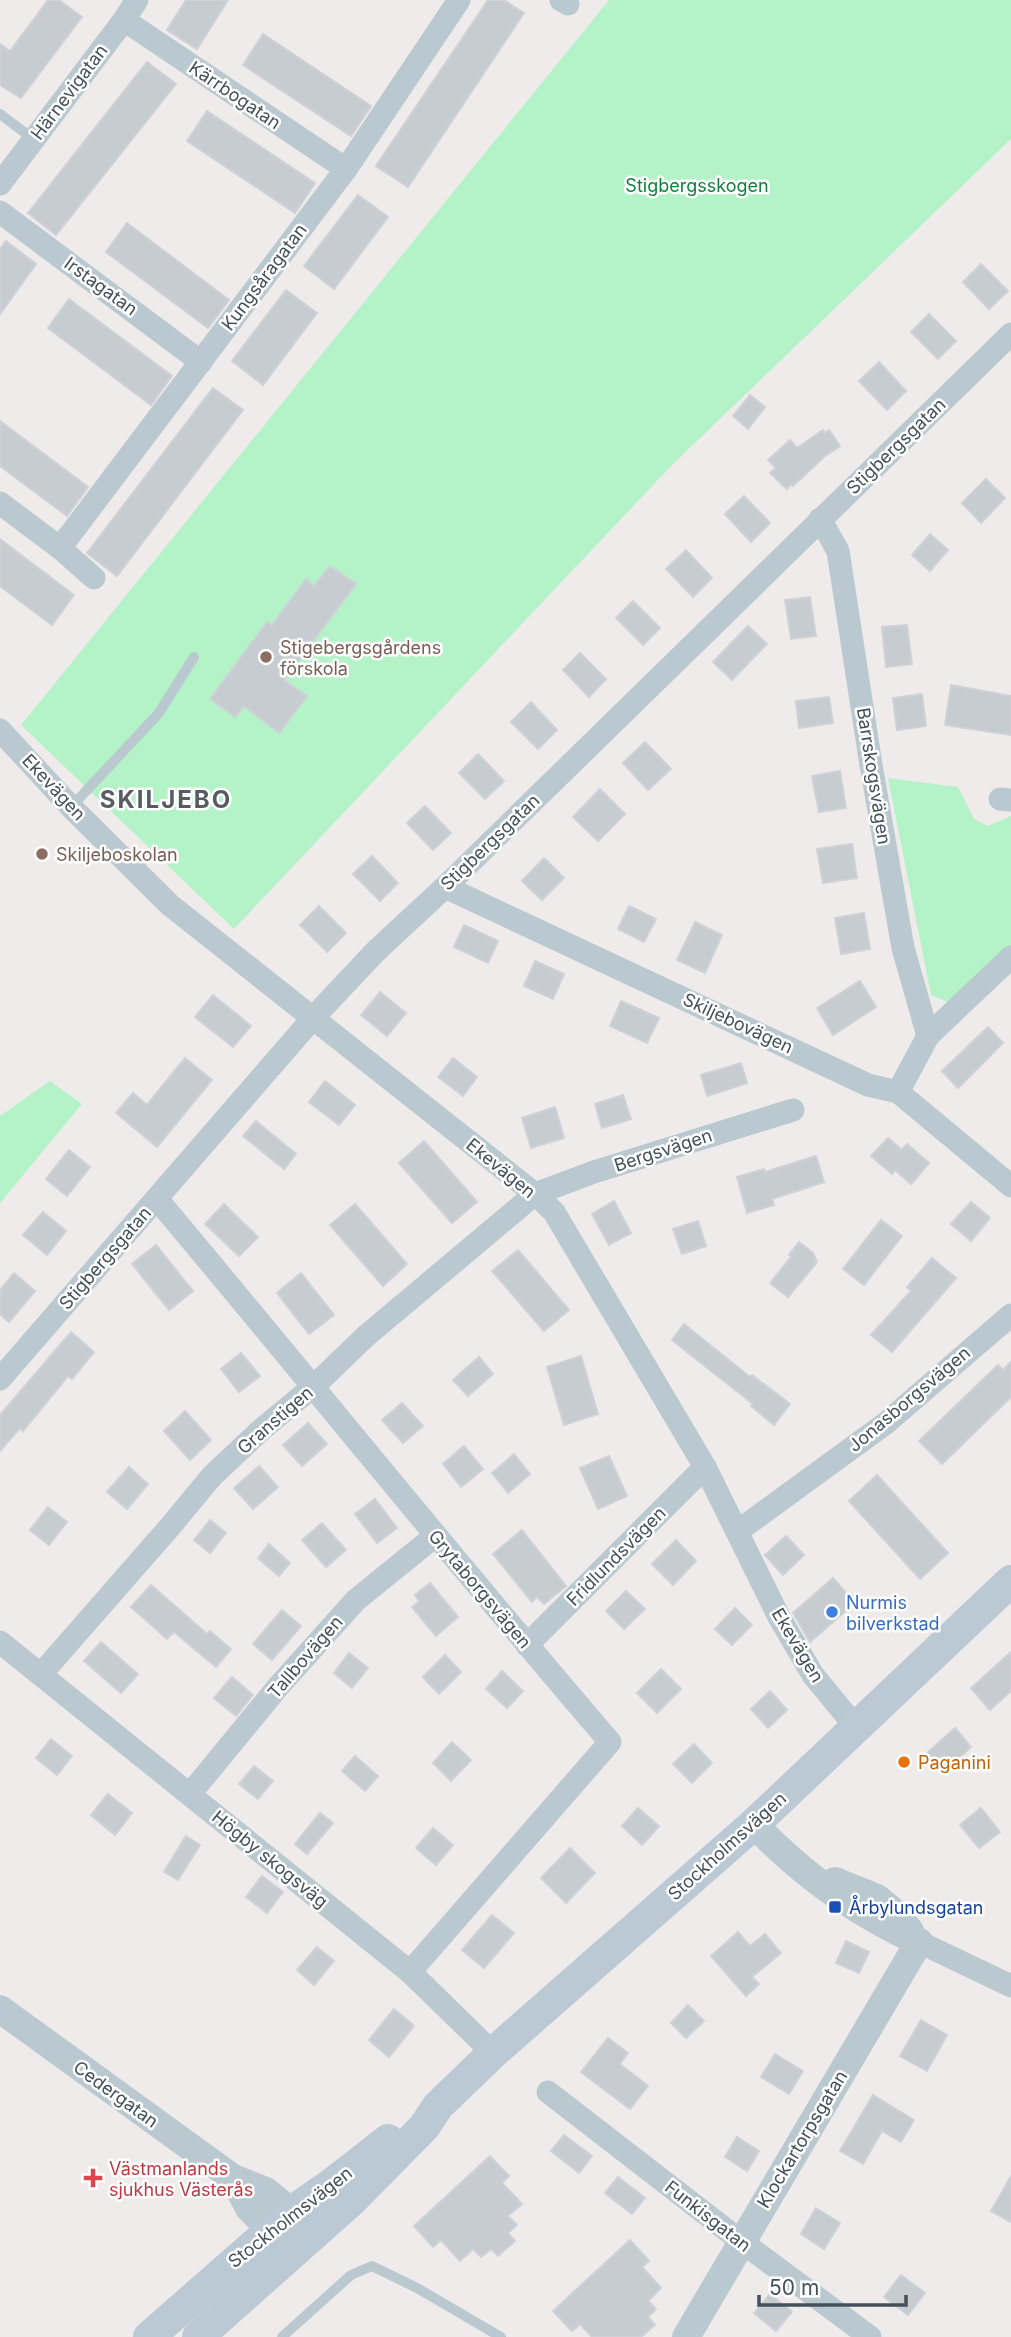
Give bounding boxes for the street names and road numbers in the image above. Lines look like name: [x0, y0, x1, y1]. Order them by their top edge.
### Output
street label: Härnevigatan: [26, 40, 112, 144]
street label: Kärrbogatan: [185, 57, 285, 133]
street label: Kungsåragatan: [217, 219, 311, 335]
street label: Irstagatan: [60, 253, 142, 319]
street label: Stigbergsgatan: [842, 394, 950, 498]
street label: Barrskogsvägen: [853, 706, 895, 846]
street label: Ekevägen: [18, 750, 90, 824]
street label: Stigbergsgatan: [436, 790, 544, 894]
street label: Skiljebovägen: [680, 988, 796, 1058]
street label: Bergsvägen: [611, 1124, 715, 1176]
street label: Ekevägen: [462, 1134, 540, 1202]
street label: Stigbergsgatan: [55, 1202, 155, 1314]
street label: Jonasborgsvägen: [844, 1342, 974, 1456]
street label: Granstigen: [233, 1382, 317, 1458]
street label: Fridlundsvägen: [562, 1502, 670, 1610]
street label: Grytaborgsvägen: [424, 1526, 536, 1652]
street label: Ekevägen: [768, 1604, 828, 1686]
street label: Tallbovägen: [263, 1611, 347, 1703]
street label: Stockholmsvägen: [664, 1787, 790, 1905]
street label: Högby skogsväg: [208, 1806, 332, 1912]
street label: Cedergatan: [70, 2056, 162, 2132]
street label: Klockartorpsgatan: [753, 2067, 851, 2211]
street label: Stockholmsvägen: [224, 2162, 356, 2272]
street label: Funkisgatan: [661, 2176, 755, 2256]

